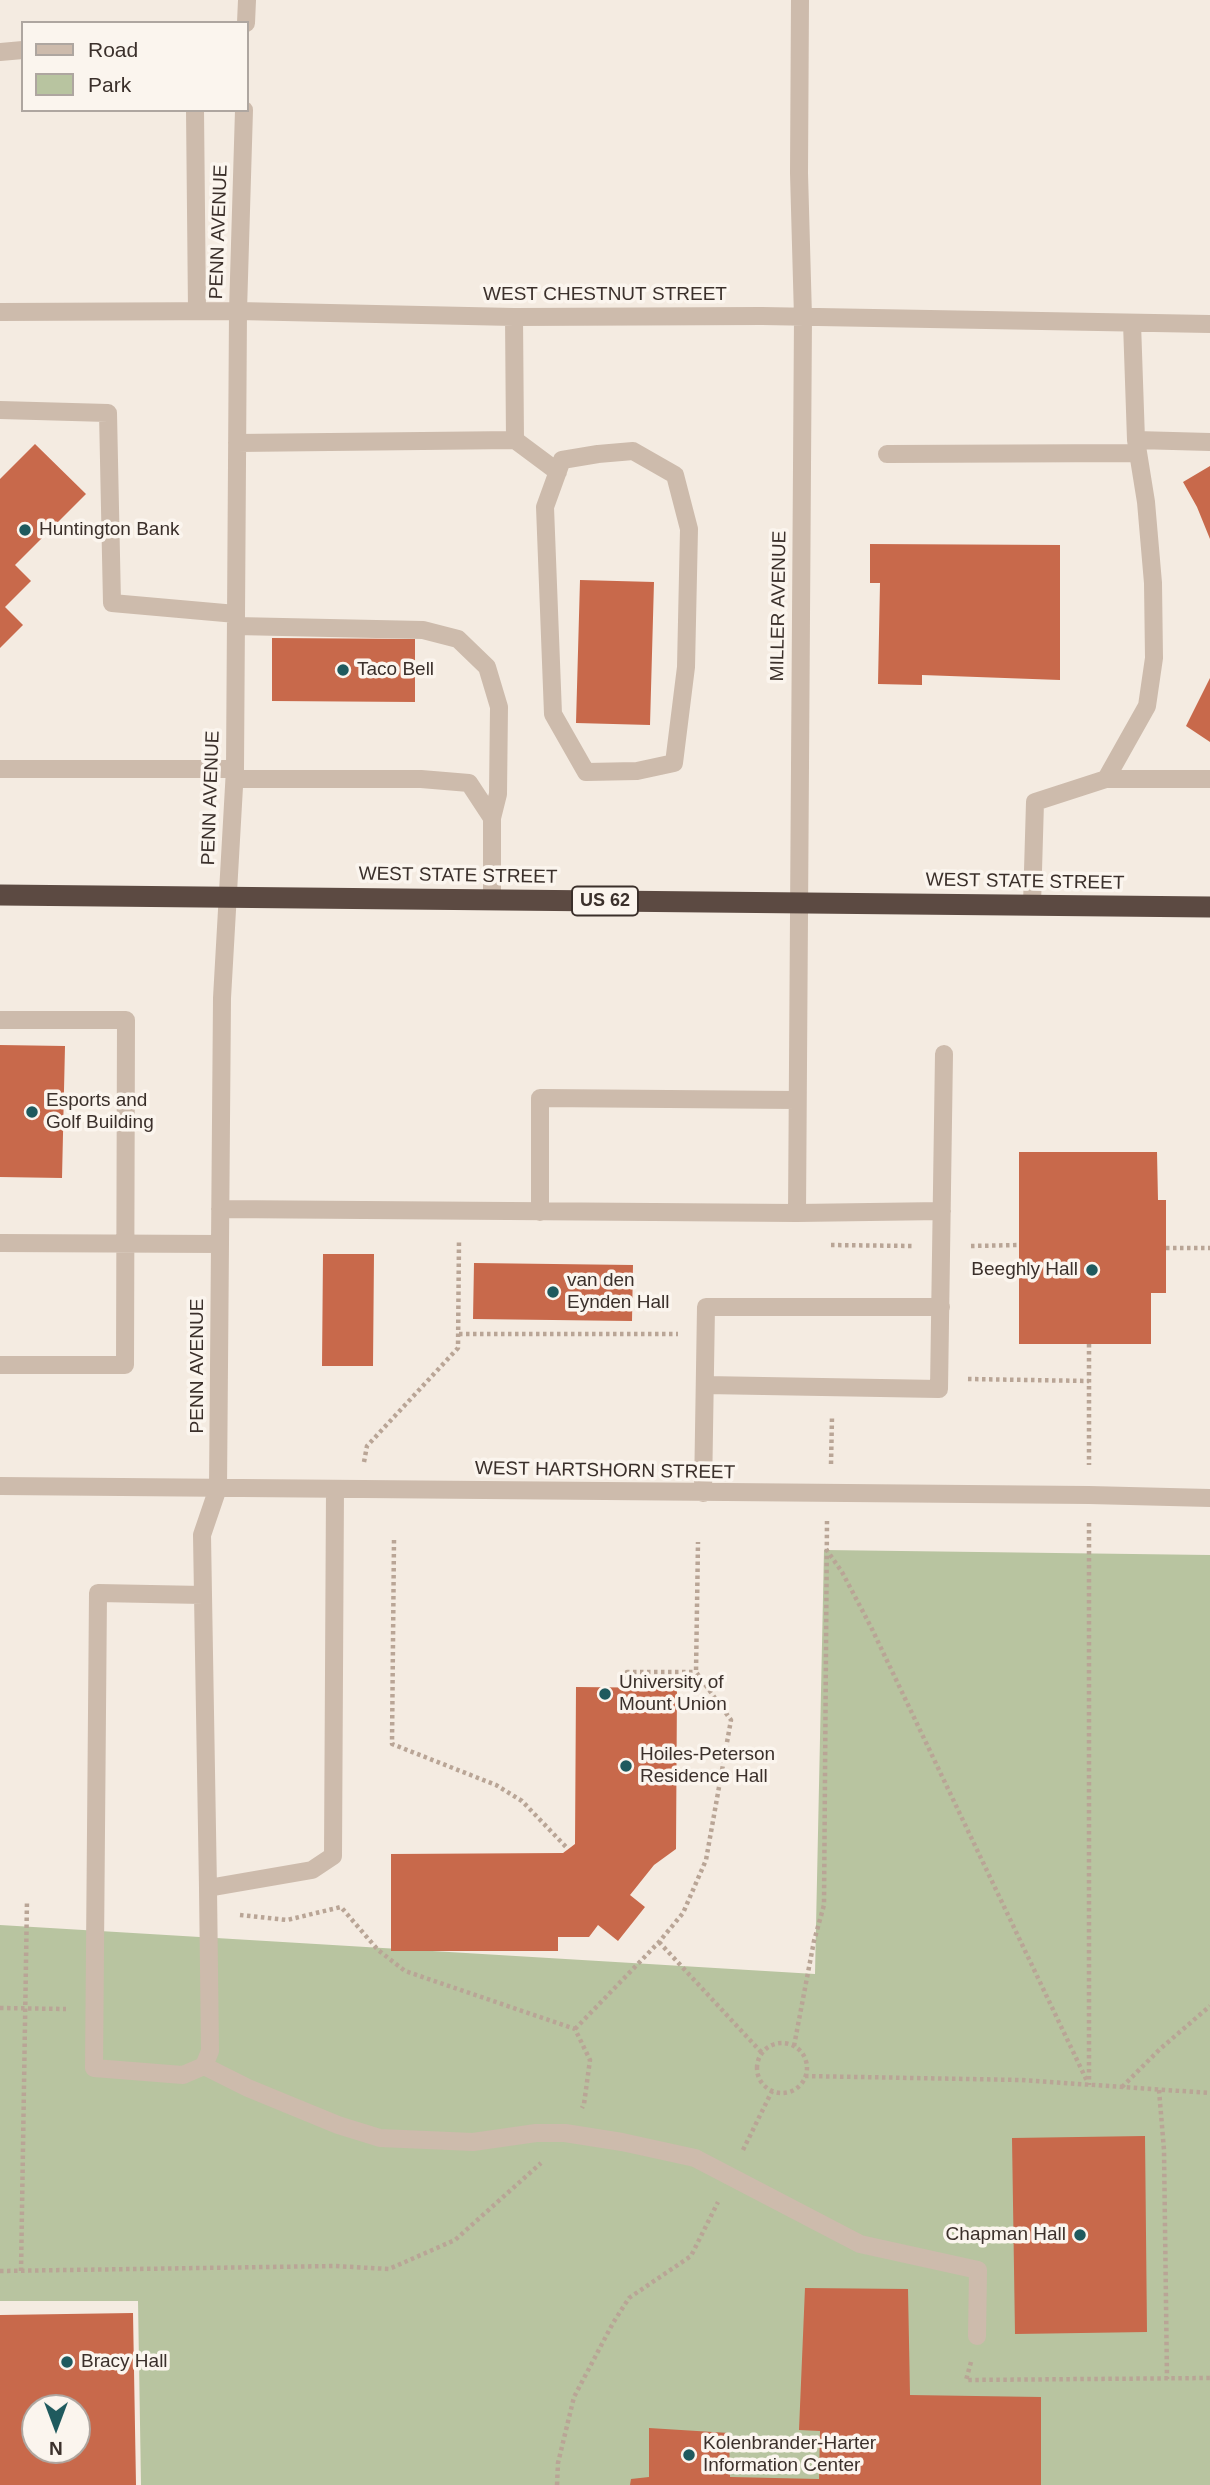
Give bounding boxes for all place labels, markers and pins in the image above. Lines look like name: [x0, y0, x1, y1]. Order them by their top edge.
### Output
place label: Huntington Bank: [39, 519, 179, 541]
marker: Huntington Bank: [17, 522, 33, 538]
place label: Taco Bell: [357, 659, 434, 681]
marker: Taco Bell: [335, 662, 351, 678]
place label: Esports and Golf Building: [46, 1090, 154, 1134]
marker: Esports and Golf Building: [24, 1104, 40, 1120]
place label: Beeghly Hall: [971, 1259, 1078, 1281]
marker: Beeghly Hall: [1084, 1262, 1100, 1278]
place label: van den Eynden Hall: [567, 1270, 669, 1314]
marker: van den Eynden Hall: [545, 1284, 561, 1300]
place label: University of Mount Union: [619, 1672, 727, 1716]
marker: University of Mount Union: [597, 1686, 613, 1702]
place label: Hoiles-Peterson Residence Hall: [640, 1744, 775, 1788]
marker: Hoiles-Peterson Residence Hall: [618, 1758, 634, 1774]
place label: Chapman Hall: [946, 2224, 1066, 2246]
marker: Chapman Hall: [1072, 2227, 1088, 2243]
place label: Bracy Hall: [81, 2351, 168, 2373]
marker: Bracy Hall: [59, 2354, 75, 2370]
place label: Kolenbrander-Harter Information Center: [703, 2433, 876, 2477]
marker: Kolenbrander-Harter Information Center: [681, 2447, 697, 2463]

